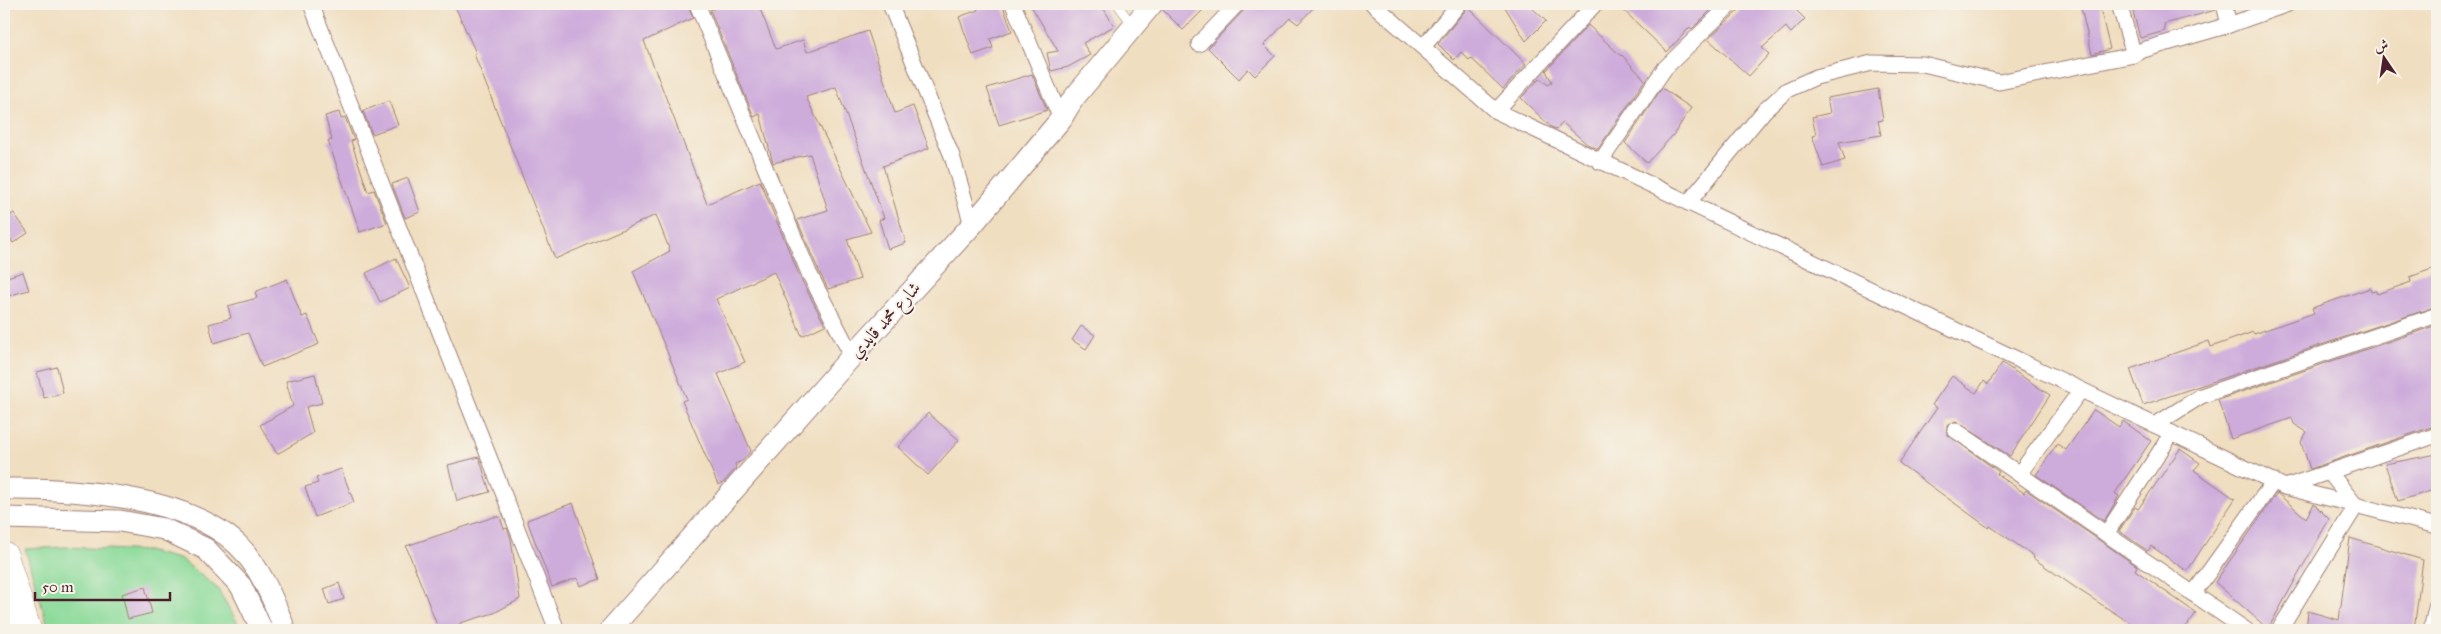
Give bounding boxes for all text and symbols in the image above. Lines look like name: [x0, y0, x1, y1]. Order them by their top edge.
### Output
north arrow: [2358, 32, 2408, 82]
text: ش: [2373, 36, 2390, 56]
street label: شارع محمد قايدي: [845, 277, 928, 366]
scale bar: [35, 569, 170, 601]
text: 50 m: [42, 578, 74, 596]

